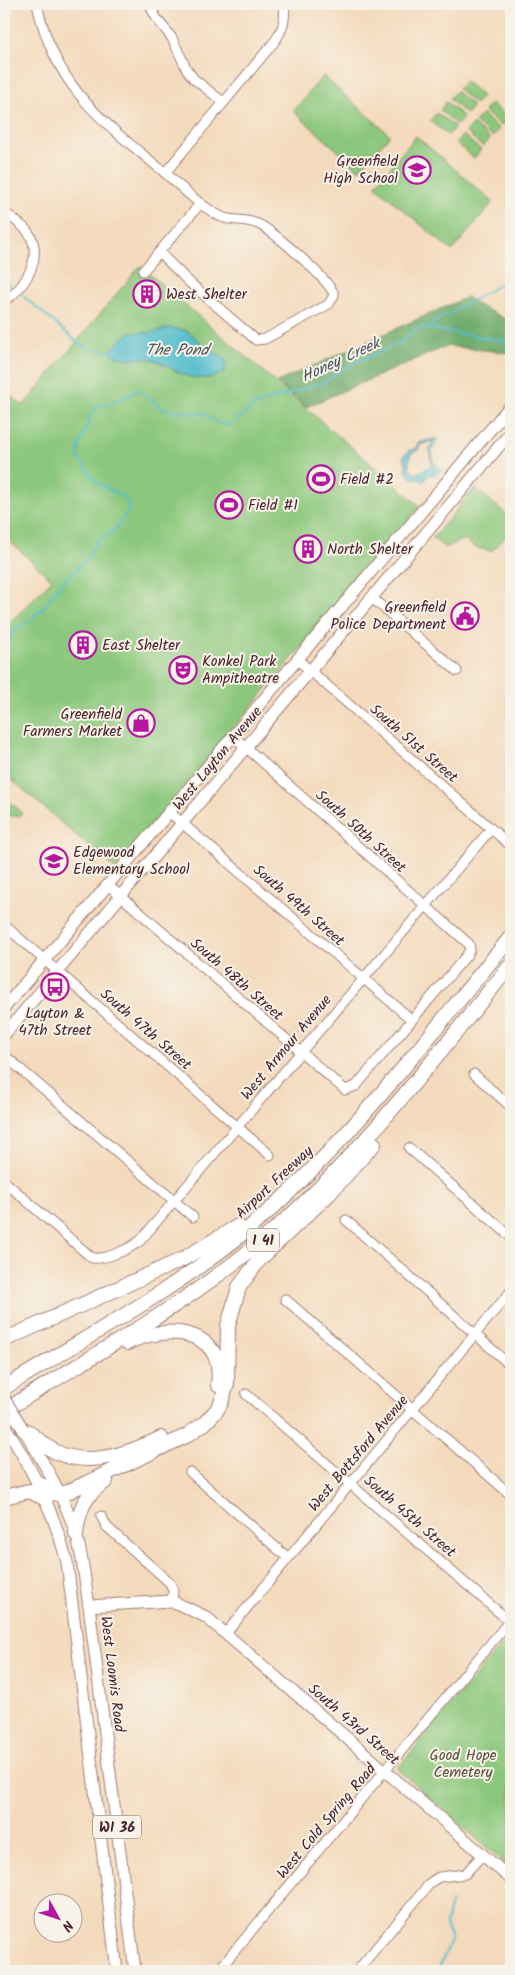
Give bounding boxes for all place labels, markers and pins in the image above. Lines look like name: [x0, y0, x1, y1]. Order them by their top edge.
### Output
place label: Greenfield High School: [323, 150, 399, 191]
school or university icon: Greenfield High School: [402, 155, 432, 185]
building icon: West Shelter: [132, 279, 162, 309]
place label: West Shelter: [166, 283, 248, 307]
sports icon: Field #2: [306, 464, 336, 494]
place label: Field #2: [340, 468, 394, 492]
sports icon: Field #1: [214, 490, 244, 520]
place label: Field #1: [248, 494, 298, 518]
building icon: North Shelter: [293, 534, 323, 564]
place label: North Shelter: [327, 538, 414, 562]
place label: Greenfield Police Department: [330, 596, 447, 637]
public building icon: Greenfield Police Department: [450, 601, 480, 631]
building icon: East Shelter: [68, 630, 98, 660]
place label: East Shelter: [102, 634, 181, 658]
place label: Konkel Park Ampitheatre: [202, 650, 279, 691]
theatre icon: Konkel Park Ampitheatre: [168, 655, 198, 685]
place label: Greenfield Farmers Market: [23, 703, 123, 744]
shop icon: Greenfield Farmers Market: [126, 708, 156, 738]
place label: Edgewood Elementary School: [73, 841, 190, 882]
school or university icon: Edgewood Elementary School: [39, 846, 69, 876]
bus stop icon: Layton & 47th Street: [40, 972, 70, 1002]
place label: Layton & 47th Street: [18, 1002, 92, 1043]

